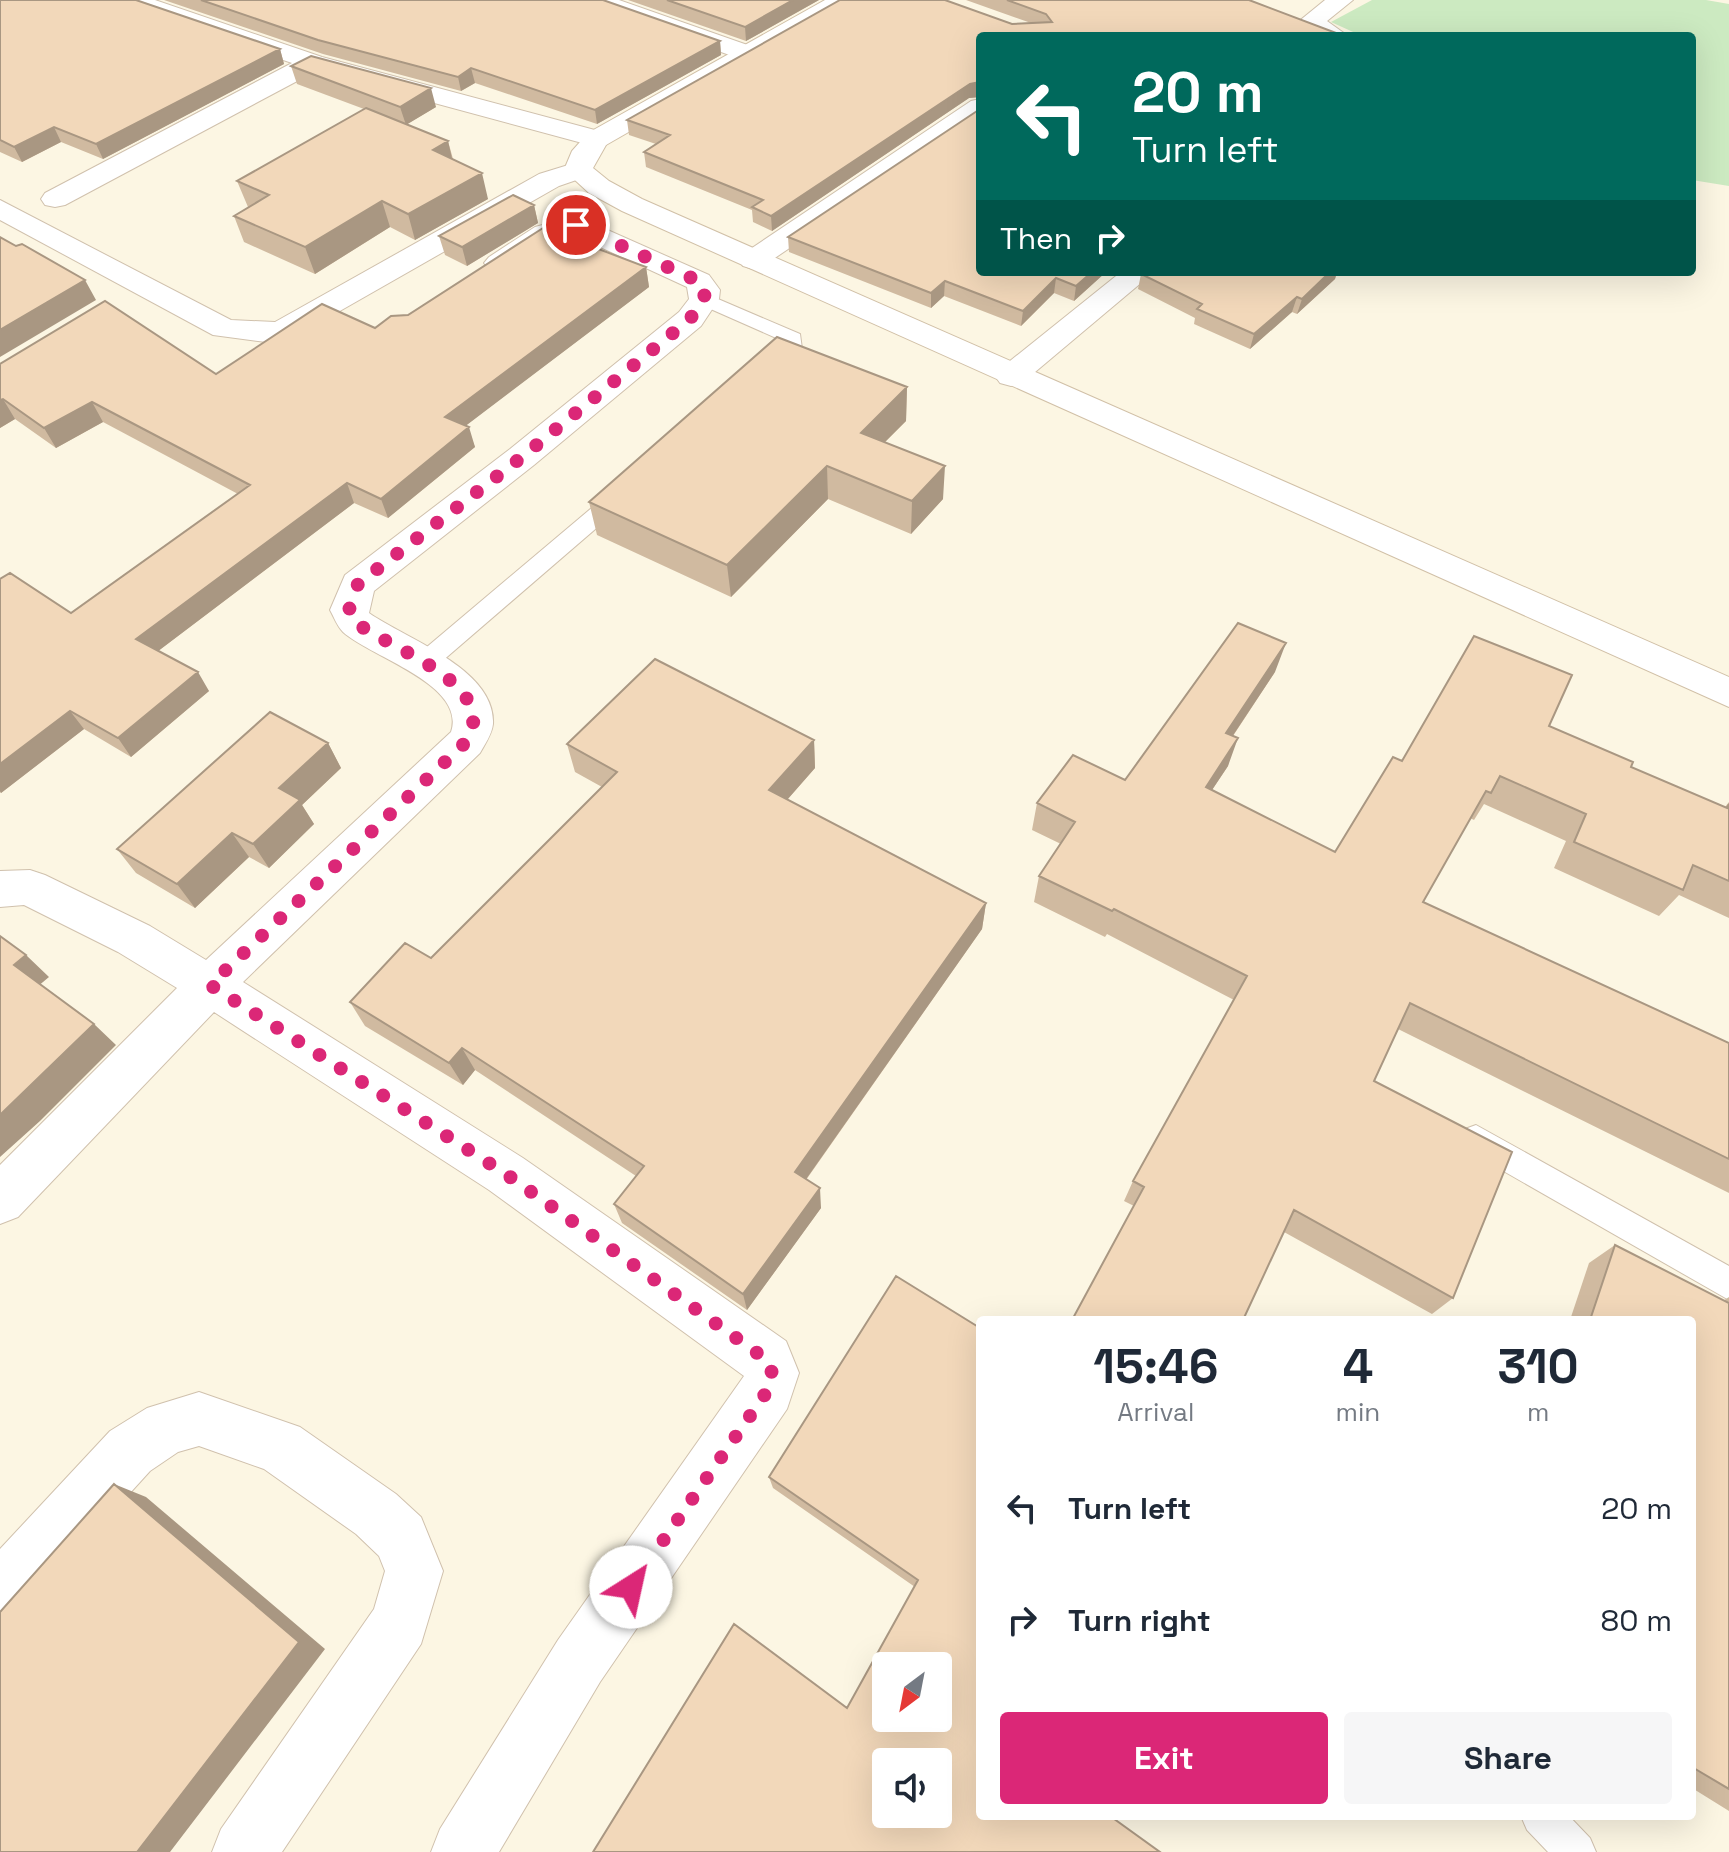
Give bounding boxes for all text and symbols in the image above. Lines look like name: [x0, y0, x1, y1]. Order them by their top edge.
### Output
text: 20 m: [1132, 57, 1264, 128]
icon: left: [1000, 64, 1104, 168]
text: Turn left: [1132, 127, 1279, 173]
pin: [542, 191, 610, 259]
icon: arrive: [554, 203, 598, 247]
icon: right: [1088, 216, 1132, 260]
text: Then: [1000, 219, 1072, 258]
text: 15:46: [1093, 1336, 1218, 1397]
text: 4: [1343, 1336, 1373, 1397]
text: 310: [1498, 1336, 1579, 1397]
text: Arrival: [1117, 1395, 1194, 1429]
text: min: [1336, 1395, 1380, 1429]
text: m: [1527, 1395, 1549, 1429]
icon: left: [1000, 1486, 1044, 1530]
text: Turn left: [1068, 1489, 1191, 1528]
text: 20 m: [1601, 1489, 1672, 1528]
position arrow: [589, 1545, 673, 1629]
icon: right: [1000, 1598, 1044, 1642]
text: Turn right: [1068, 1601, 1211, 1640]
text: 80 m: [1601, 1601, 1672, 1640]
north arrow: [872, 1652, 952, 1732]
map controls: [872, 1652, 952, 1828]
button: Exit: [1000, 1712, 1328, 1804]
button: Share: [1344, 1712, 1672, 1804]
button: sound: [872, 1748, 952, 1828]

